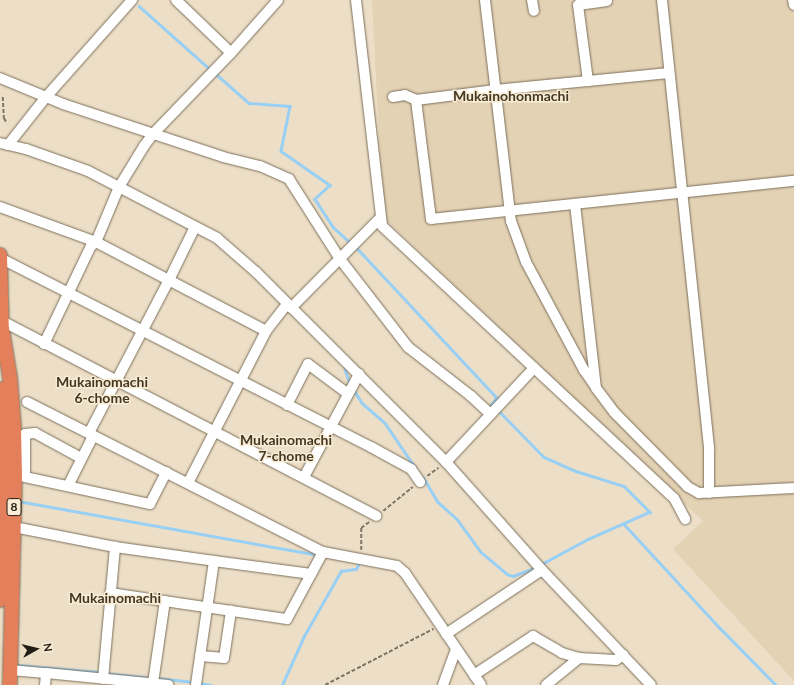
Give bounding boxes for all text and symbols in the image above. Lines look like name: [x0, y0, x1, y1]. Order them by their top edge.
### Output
district label: Mukainohonmachi: [453, 88, 569, 104]
district label: Mukainomachi 6-chome: [56, 374, 148, 406]
district label: Mukainomachi 7-chome: [240, 432, 332, 464]
road number: 8: [6, 497, 22, 517]
district label: Mukainomachi: [69, 590, 161, 606]
north arrow: [16, 629, 56, 669]
text: N: [41, 642, 55, 652]

